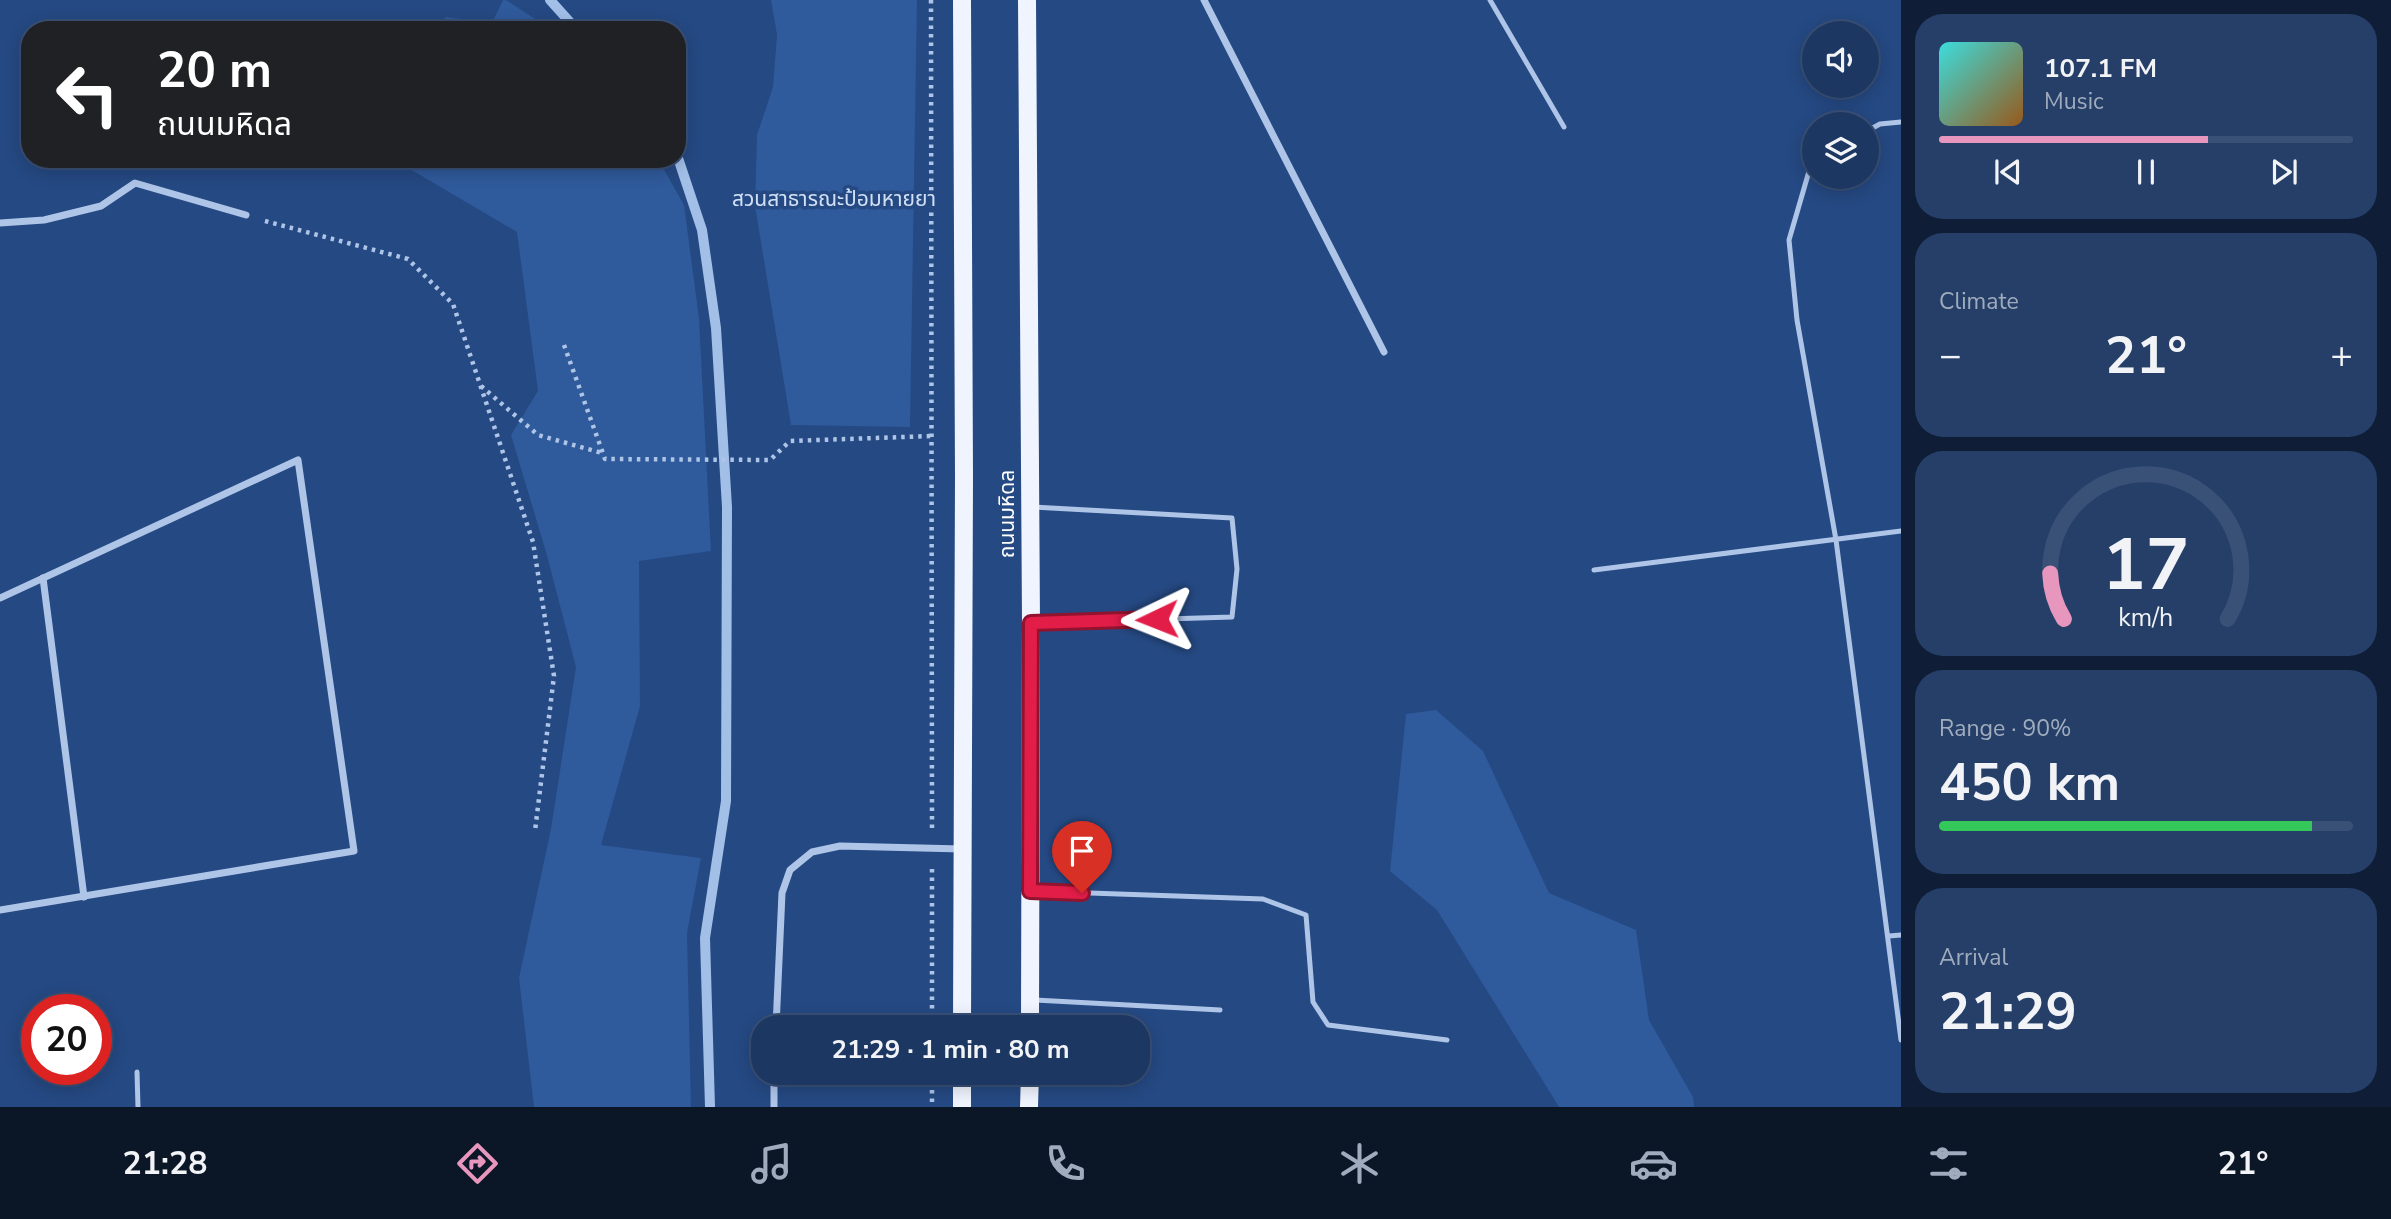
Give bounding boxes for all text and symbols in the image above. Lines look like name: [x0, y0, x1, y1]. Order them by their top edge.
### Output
map controls: [1802, 21, 1879, 189]
button: sound: [1802, 21, 1879, 98]
text: 20 m: [157, 37, 272, 104]
icon: left: [42, 49, 133, 140]
text: 107.1 FM: [2044, 51, 2157, 86]
text: Music: [2044, 86, 2104, 117]
text: ถนนมหิดล: [157, 103, 292, 146]
button: layers: [1802, 112, 1879, 189]
icon: previous: [1989, 153, 2027, 191]
icon: pause: [2127, 153, 2165, 191]
icon: next: [2265, 153, 2303, 191]
park label: สวนสาธารณะป้อมหายยา: [732, 185, 936, 213]
text: Climate: [1939, 286, 2019, 317]
text: 21°: [2105, 320, 2187, 391]
text: −: [1939, 330, 1962, 381]
text: +: [2330, 330, 2353, 381]
street label: ถนนมหิดล: [993, 470, 1021, 558]
text: 17: [2102, 516, 2190, 616]
position arrow: [1120, 582, 1194, 656]
text: km/h: [2118, 601, 2174, 635]
text: Range · 90%: [1939, 713, 2071, 744]
text: 450 km: [1939, 747, 2120, 818]
pin: [1052, 821, 1112, 893]
icon: arrive: [1063, 832, 1101, 870]
text: Arrival: [1939, 942, 2008, 973]
text: 21:29: [1939, 976, 2077, 1047]
speed limit sign: 20: [21, 994, 112, 1085]
text: 21:29 · 1 min · 80 m: [831, 1032, 1070, 1067]
icon: directions: [453, 1139, 502, 1188]
icon: music: [747, 1139, 796, 1188]
icon: phone: [1041, 1139, 1090, 1188]
icon: climate: [1335, 1139, 1384, 1188]
icon: car: [1629, 1139, 1678, 1188]
icon: filters: [1924, 1139, 1973, 1188]
text: 21:28: [123, 1142, 207, 1185]
text: 21°: [2218, 1142, 2268, 1185]

